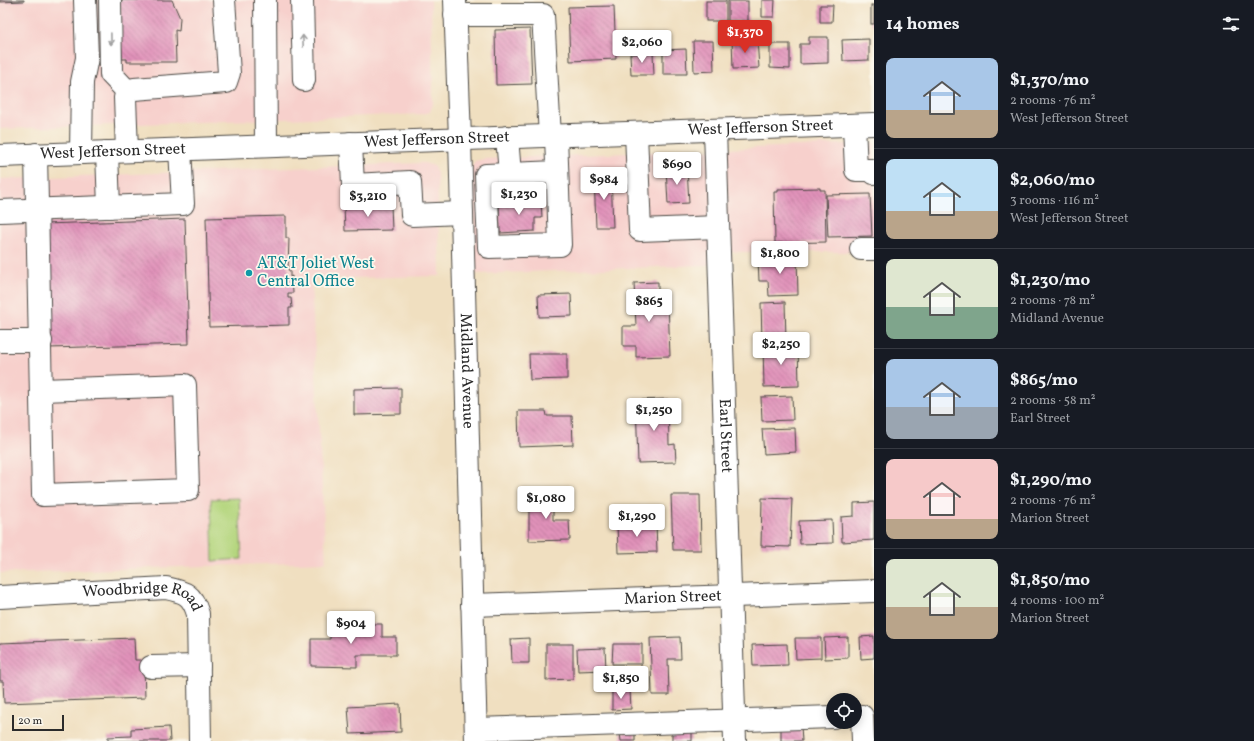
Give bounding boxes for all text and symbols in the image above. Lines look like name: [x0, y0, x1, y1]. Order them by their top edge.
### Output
text: 14 homes: [886, 13, 960, 36]
icon: filters: [1220, 13, 1242, 35]
pin: $1,370: [712, 20, 778, 54]
text: $1,370: [727, 24, 763, 42]
pin: $2,060: [609, 30, 675, 64]
one-way arrow: [107, 32, 114, 45]
text: $2,060: [621, 34, 663, 52]
one-way arrow: [299, 35, 307, 48]
text: $1,370/mo: [1010, 69, 1089, 92]
icon: home: [918, 74, 966, 122]
text: 2 rooms · 76 m²: [1010, 92, 1095, 110]
text: West Jefferson Street: [1010, 110, 1129, 128]
street label: West Jefferson Street: [687, 114, 834, 142]
street label: West Jefferson Street: [363, 126, 510, 154]
street label: West Jefferson Street: [40, 138, 187, 166]
pin: $690: [653, 152, 701, 186]
text: $690: [662, 156, 692, 174]
pin: $984: [580, 167, 628, 201]
text: $2,060/mo: [1010, 169, 1095, 192]
text: $984: [589, 171, 619, 189]
icon: home: [918, 175, 966, 223]
pin: $1,230: [486, 182, 552, 216]
pin: $3,210: [335, 184, 401, 218]
text: $1,230: [500, 186, 538, 204]
text: $3,210: [349, 188, 387, 206]
text: 3 rooms · 116 m²: [1010, 192, 1099, 210]
text: West Jefferson Street: [1010, 210, 1129, 228]
pin: $1,800: [747, 241, 813, 275]
text: $1,800: [760, 245, 800, 263]
place label: AT&T Joliet West Central Office: [257, 253, 375, 293]
marker: AT&T Joliet West Central Office: [244, 268, 254, 278]
text: $1,230/mo: [1010, 269, 1090, 292]
icon: home: [918, 275, 966, 323]
pin: $865: [625, 289, 673, 323]
text: 2 rooms · 78 m²: [1010, 292, 1095, 310]
text: $865: [635, 293, 663, 311]
text: Midland Avenue: [1010, 310, 1104, 328]
street label: Midland Avenue: [454, 313, 479, 429]
pin: $2,250: [748, 332, 814, 366]
text: $2,250: [762, 336, 800, 354]
text: $865/mo: [1010, 369, 1078, 392]
icon: home: [918, 375, 966, 423]
text: 2 rooms · 58 m²: [1010, 392, 1095, 410]
pin: $1,250: [621, 398, 687, 432]
street label: Earl Street: [713, 398, 737, 474]
text: $1,250: [635, 402, 673, 420]
text: Earl Street: [1010, 410, 1070, 428]
text: $1,290/mo: [1010, 469, 1091, 492]
icon: home: [918, 475, 966, 523]
pin: $1,080: [513, 486, 579, 520]
text: $1,080: [526, 490, 566, 508]
text: 2 rooms · 76 m²: [1010, 492, 1095, 510]
pin: $1,290: [604, 504, 670, 538]
text: $1,290: [618, 508, 656, 526]
text: Marion Street: [1010, 510, 1089, 528]
text: $1,850/mo: [1010, 569, 1090, 592]
icon: home: [918, 575, 966, 623]
street label: Woodbridge Road: [82, 577, 207, 615]
street label: Marion Street: [624, 585, 722, 611]
text: 4 rooms · 100 m²: [1010, 592, 1104, 610]
text: Marion Street: [1010, 610, 1089, 628]
pin: $904: [327, 611, 375, 645]
text: $904: [336, 615, 366, 633]
pin: $1,850: [588, 666, 654, 700]
text: $1,850: [602, 670, 640, 688]
map controls: [826, 693, 862, 729]
button: locate: [826, 693, 862, 729]
scale bar: [12, 713, 64, 732]
text: 20 m: [18, 714, 42, 729]

